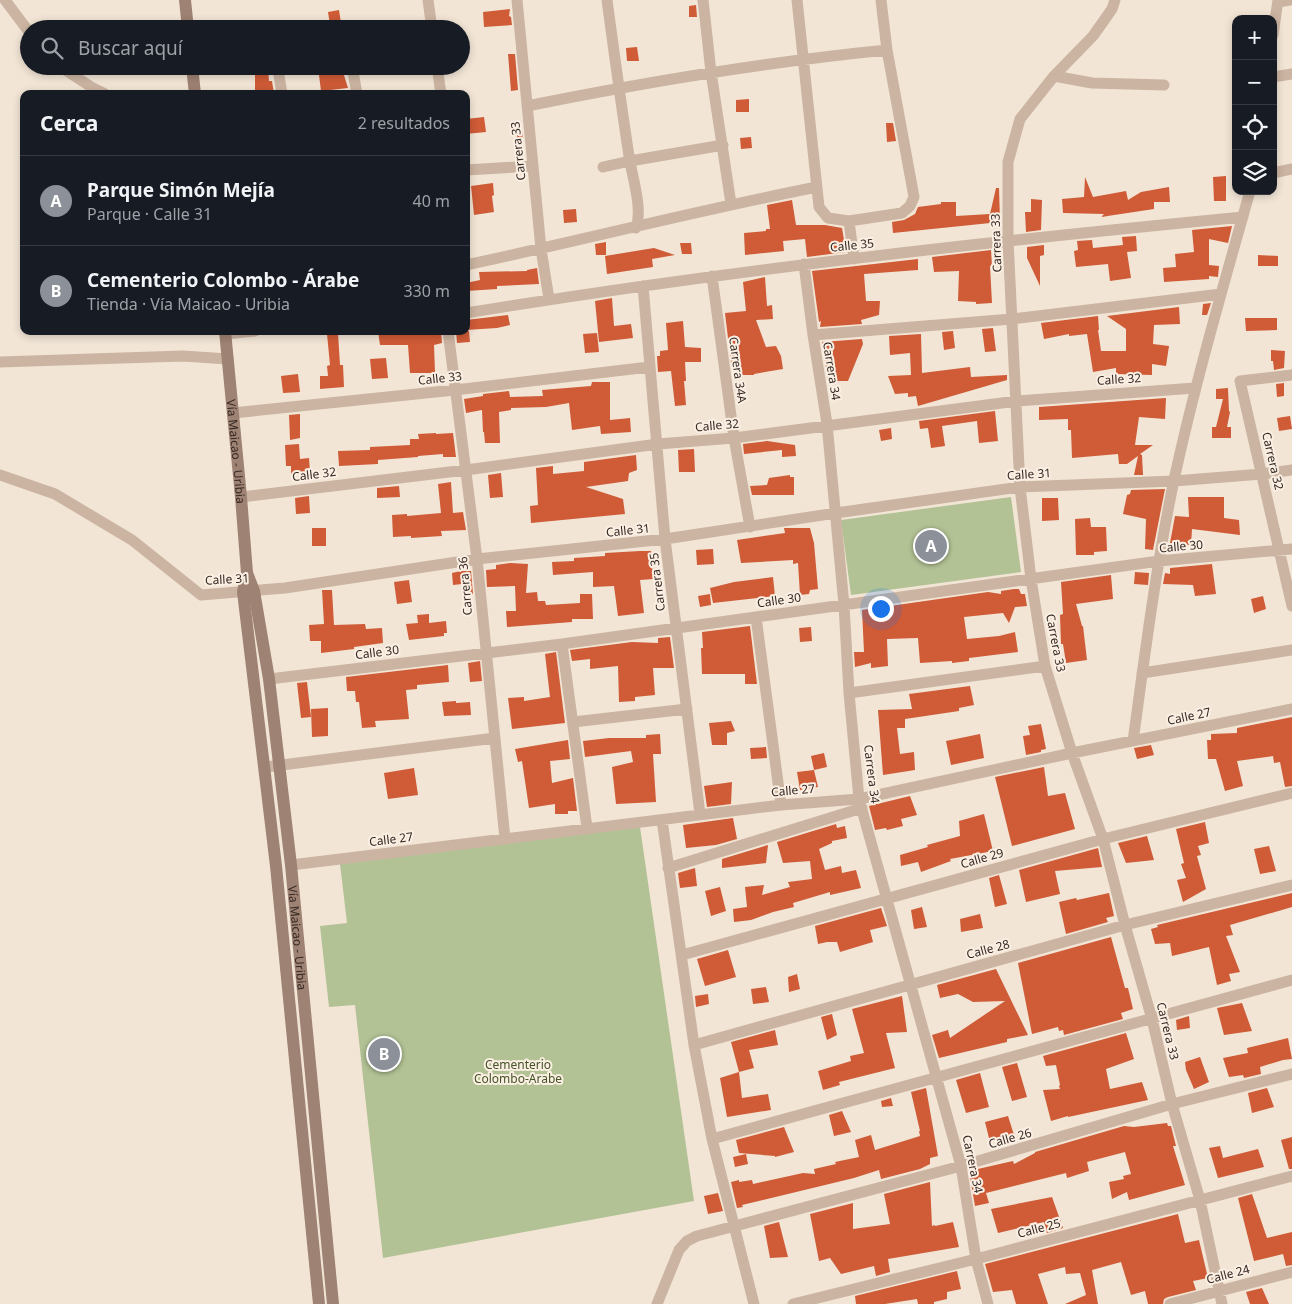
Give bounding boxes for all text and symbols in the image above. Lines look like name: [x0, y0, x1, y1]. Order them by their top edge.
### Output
map controls: [1232, 15, 1277, 195]
button: +: [1232, 15, 1277, 60]
search box: [20, 20, 470, 75]
icon: search: [38, 34, 66, 62]
text: Buscar aquí: [78, 35, 183, 61]
button: −: [1232, 60, 1277, 105]
button: locate: [1232, 105, 1277, 150]
text: Cerca: [40, 109, 98, 137]
text: 2 resultados: [358, 112, 450, 134]
street label: Carrera 33: [506, 121, 530, 181]
button: layers: [1232, 150, 1277, 195]
text: Parque Simón Mejía: [87, 177, 275, 203]
text: A: [50, 190, 62, 212]
text: 40 m: [413, 190, 450, 212]
text: Parque · Calle 31: [87, 203, 212, 225]
street label: Carrera 33: [986, 213, 1006, 273]
street label: Calle 35: [829, 234, 875, 256]
text: Cementerio Colombo - Árabe: [87, 267, 359, 293]
text: B: [51, 280, 61, 302]
text: 330 m: [403, 280, 450, 302]
text: Tienda · Vía Maicao - Uribia: [87, 293, 290, 315]
street label: Carrera 34A: [725, 336, 751, 405]
street label: Carrera 34: [819, 341, 845, 402]
street label: Calle 33: [417, 367, 463, 389]
street label: Calle 32: [1096, 369, 1142, 389]
street label: Vía Maicao - Uribia: [223, 398, 250, 504]
street label: Calle 32: [694, 415, 740, 435]
street label: Carrera 32: [1258, 430, 1288, 492]
street label: Calle 32: [291, 463, 337, 485]
street label: Calle 31: [1006, 464, 1052, 484]
street label: Calle 31: [605, 519, 651, 541]
pin: A: [915, 527, 947, 565]
street label: Calle 30: [1158, 536, 1204, 556]
street label: Carrera 35: [645, 552, 669, 612]
street label: Carrera 36: [454, 556, 476, 616]
street label: Calle 31: [205, 569, 249, 589]
street label: Calle 30: [756, 588, 802, 611]
your location: [868, 596, 894, 622]
street label: Carrera 33: [1042, 612, 1070, 674]
street label: Calle 30: [354, 641, 400, 663]
street label: Calle 27: [1166, 703, 1212, 729]
street label: Carrera 34: [860, 744, 884, 804]
street label: Calle 27: [770, 780, 816, 800]
street label: Calle 27: [368, 828, 414, 850]
street label: Calle 29: [958, 844, 1006, 872]
street label: Vía Maicao - Uribia: [285, 885, 311, 991]
street label: Calle 28: [964, 935, 1012, 963]
street label: Carrera 33: [1153, 1000, 1183, 1062]
pin: B: [368, 1035, 400, 1073]
park label: Cementerio Colombo-Arabe: [474, 1056, 562, 1087]
street label: Calle 26: [986, 1124, 1034, 1152]
street label: Carrera 34: [959, 1133, 987, 1195]
street label: Calle 25: [1015, 1214, 1063, 1242]
street label: Calle 24: [1204, 1260, 1252, 1288]

